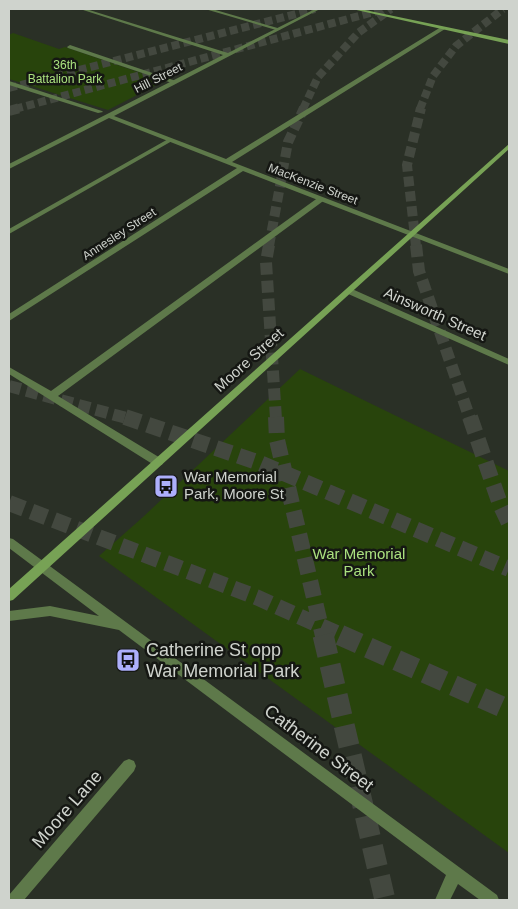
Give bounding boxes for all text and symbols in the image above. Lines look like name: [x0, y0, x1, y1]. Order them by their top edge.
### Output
park label: 36th Battalion Park: [28, 58, 103, 86]
street label: Hill Street: [132, 60, 185, 96]
street label: MacKenzie Street: [266, 160, 360, 208]
street label: Annesley Street: [80, 205, 159, 263]
street label: Ainsworth Street: [381, 283, 490, 344]
street label: Moore Street: [211, 324, 287, 395]
place label: War Memorial Park, Moore St: [184, 468, 285, 502]
bus stop icon: War Memorial Park, Moore St: [153, 473, 179, 499]
park label: War Memorial Park: [313, 545, 405, 579]
place label: Catherine St opp War Memorial Park: [146, 640, 300, 681]
bus stop icon: Catherine St opp War Memorial Park: [115, 647, 141, 673]
street label: Catherine Street: [261, 701, 377, 795]
street label: Moore Lane: [28, 766, 106, 852]

